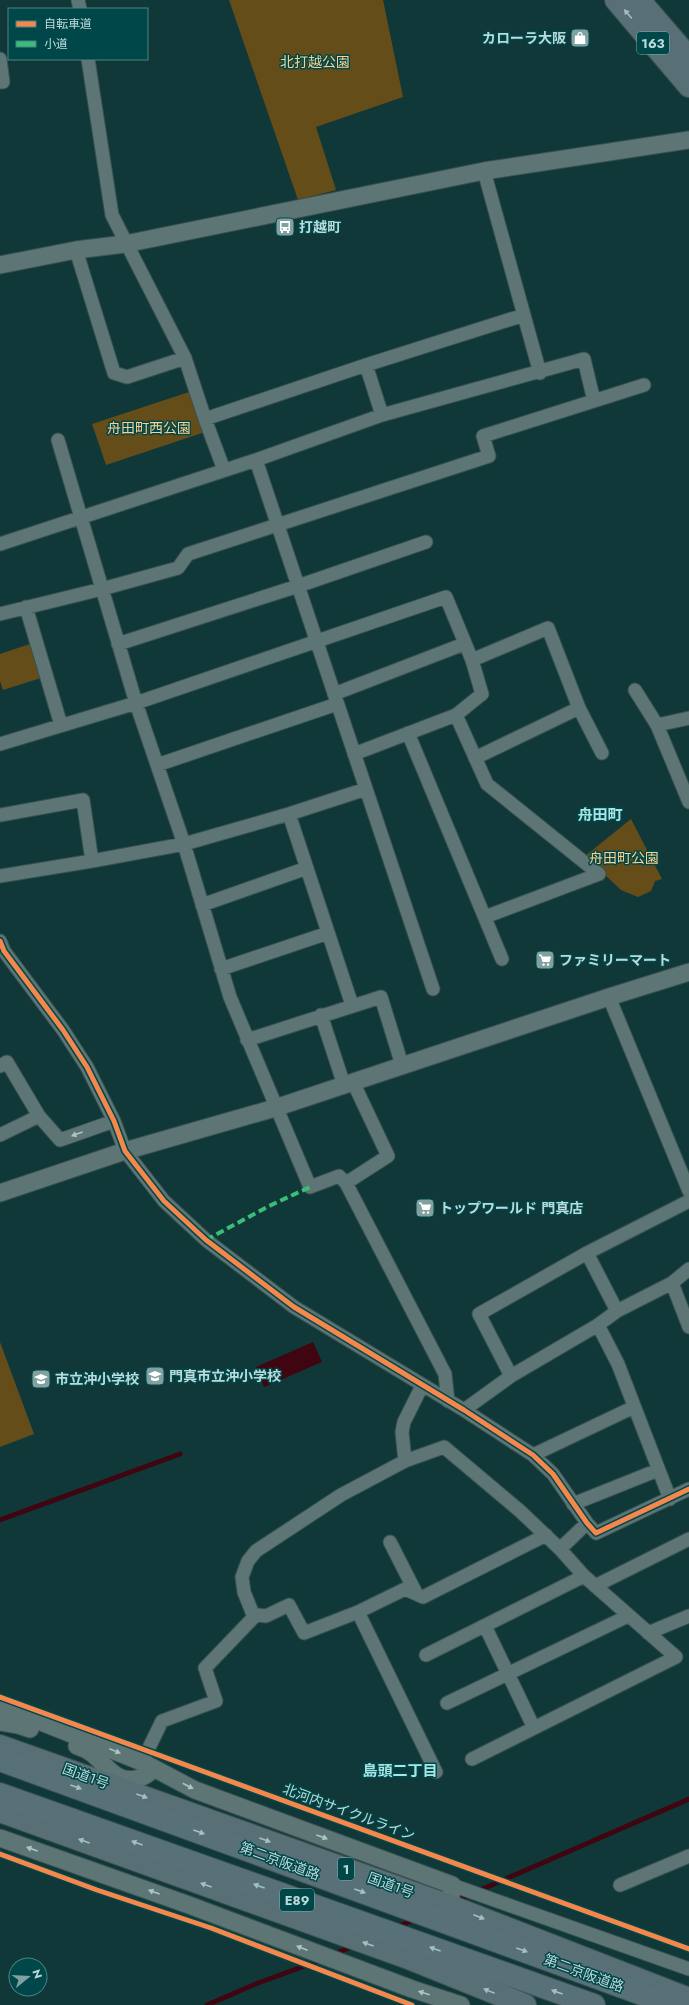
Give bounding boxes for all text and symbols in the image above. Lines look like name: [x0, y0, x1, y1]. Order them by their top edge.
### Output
legend: [8, 8, 148, 60]
one-way arrow: [623, 8, 632, 19]
text: 自転車道: [44, 15, 92, 33]
shop icon: カローラ大阪: [569, 27, 591, 49]
place label: カローラ大阪: [482, 28, 566, 48]
road number: 163: [637, 32, 669, 54]
text: 小道: [44, 35, 68, 53]
park label: 北打越公園: [280, 52, 350, 72]
bus stop icon: 打越町: [274, 216, 296, 238]
place label: 打越町: [299, 217, 341, 237]
park label: 舟田町西公園: [107, 418, 191, 438]
district label: 舟田町: [577, 804, 623, 826]
park label: 舟田町公園: [589, 848, 659, 868]
supermarket icon: ファミリーマート: [534, 949, 556, 971]
place label: ファミリーマート: [559, 950, 671, 970]
one-way arrow: [70, 1131, 82, 1137]
supermarket icon: トップワールド 門真店: [414, 1197, 436, 1219]
place label: トップワールド 門真店: [439, 1198, 583, 1218]
school or university icon: 門真市立沖小学校: [144, 1365, 166, 1387]
place label: 門真市立沖小学校: [169, 1366, 281, 1386]
school or university icon: 市立沖小学校: [30, 1368, 52, 1390]
place label: 市立沖小学校: [55, 1369, 139, 1389]
one-way arrow: [110, 1748, 121, 1754]
street label: 国道1号: [60, 1758, 112, 1794]
district label: 島頭二丁目: [362, 1760, 438, 1782]
street label: 北河内サイクルライン: [280, 1779, 418, 1845]
one-way arrow: [182, 1783, 193, 1789]
one-way arrow: [71, 1785, 83, 1791]
one-way arrow: [137, 1793, 149, 1799]
one-way arrow: [193, 1829, 205, 1835]
one-way arrow: [317, 1834, 329, 1840]
street label: 第二京阪道路: [237, 1837, 323, 1885]
one-way arrow: [259, 1837, 271, 1843]
one-way arrow: [77, 1838, 89, 1844]
one-way arrow: [131, 1839, 143, 1845]
one-way arrow: [25, 1845, 37, 1851]
road number: 1: [338, 1858, 354, 1880]
street label: 国道1号: [365, 1867, 417, 1903]
one-way arrow: [199, 1882, 211, 1888]
one-way arrow: [253, 1883, 265, 1889]
one-way arrow: [355, 1888, 367, 1894]
one-way arrow: [148, 1889, 160, 1895]
road number: E89: [280, 1889, 314, 1911]
one-way arrow: [474, 1915, 486, 1921]
one-way arrow: [361, 1940, 373, 1946]
one-way arrow: [296, 1944, 308, 1950]
one-way arrow: [428, 1945, 440, 1951]
one-way arrow: [516, 1947, 528, 1953]
street label: 第二京阪道路: [541, 1949, 627, 1997]
north arrow: [8, 1957, 48, 1997]
text: N: [29, 1967, 46, 1981]
one-way arrow: [482, 1987, 494, 1993]
one-way arrow: [551, 1989, 563, 1995]
one-way arrow: [418, 1990, 430, 1996]

